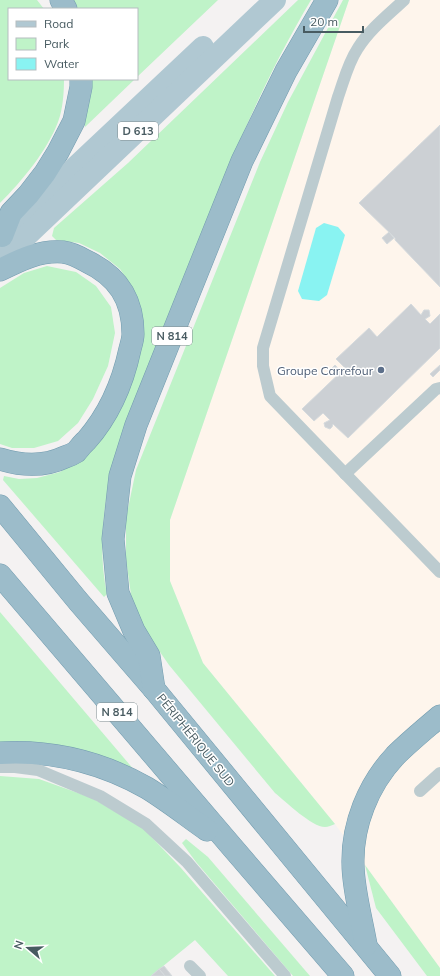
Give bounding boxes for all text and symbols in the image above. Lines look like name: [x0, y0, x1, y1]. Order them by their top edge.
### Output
legend: [8, 8, 138, 80]
scale bar: [304, 8, 363, 34]
text: 20 m: [310, 14, 338, 29]
text: Road: [44, 16, 73, 31]
text: Park: [44, 36, 70, 51]
text: Water: [44, 56, 80, 71]
road number: D 613: [118, 122, 158, 140]
road number: N 814: [152, 327, 192, 345]
place label: Groupe Carrefour: [277, 363, 374, 378]
marker: Groupe Carrefour: [376, 365, 386, 375]
street label: PÉRIPHÉRIQUE SUD: [154, 691, 238, 789]
road number: N 814: [97, 703, 137, 721]
north arrow: [8, 928, 48, 968]
text: N: [11, 939, 27, 951]

